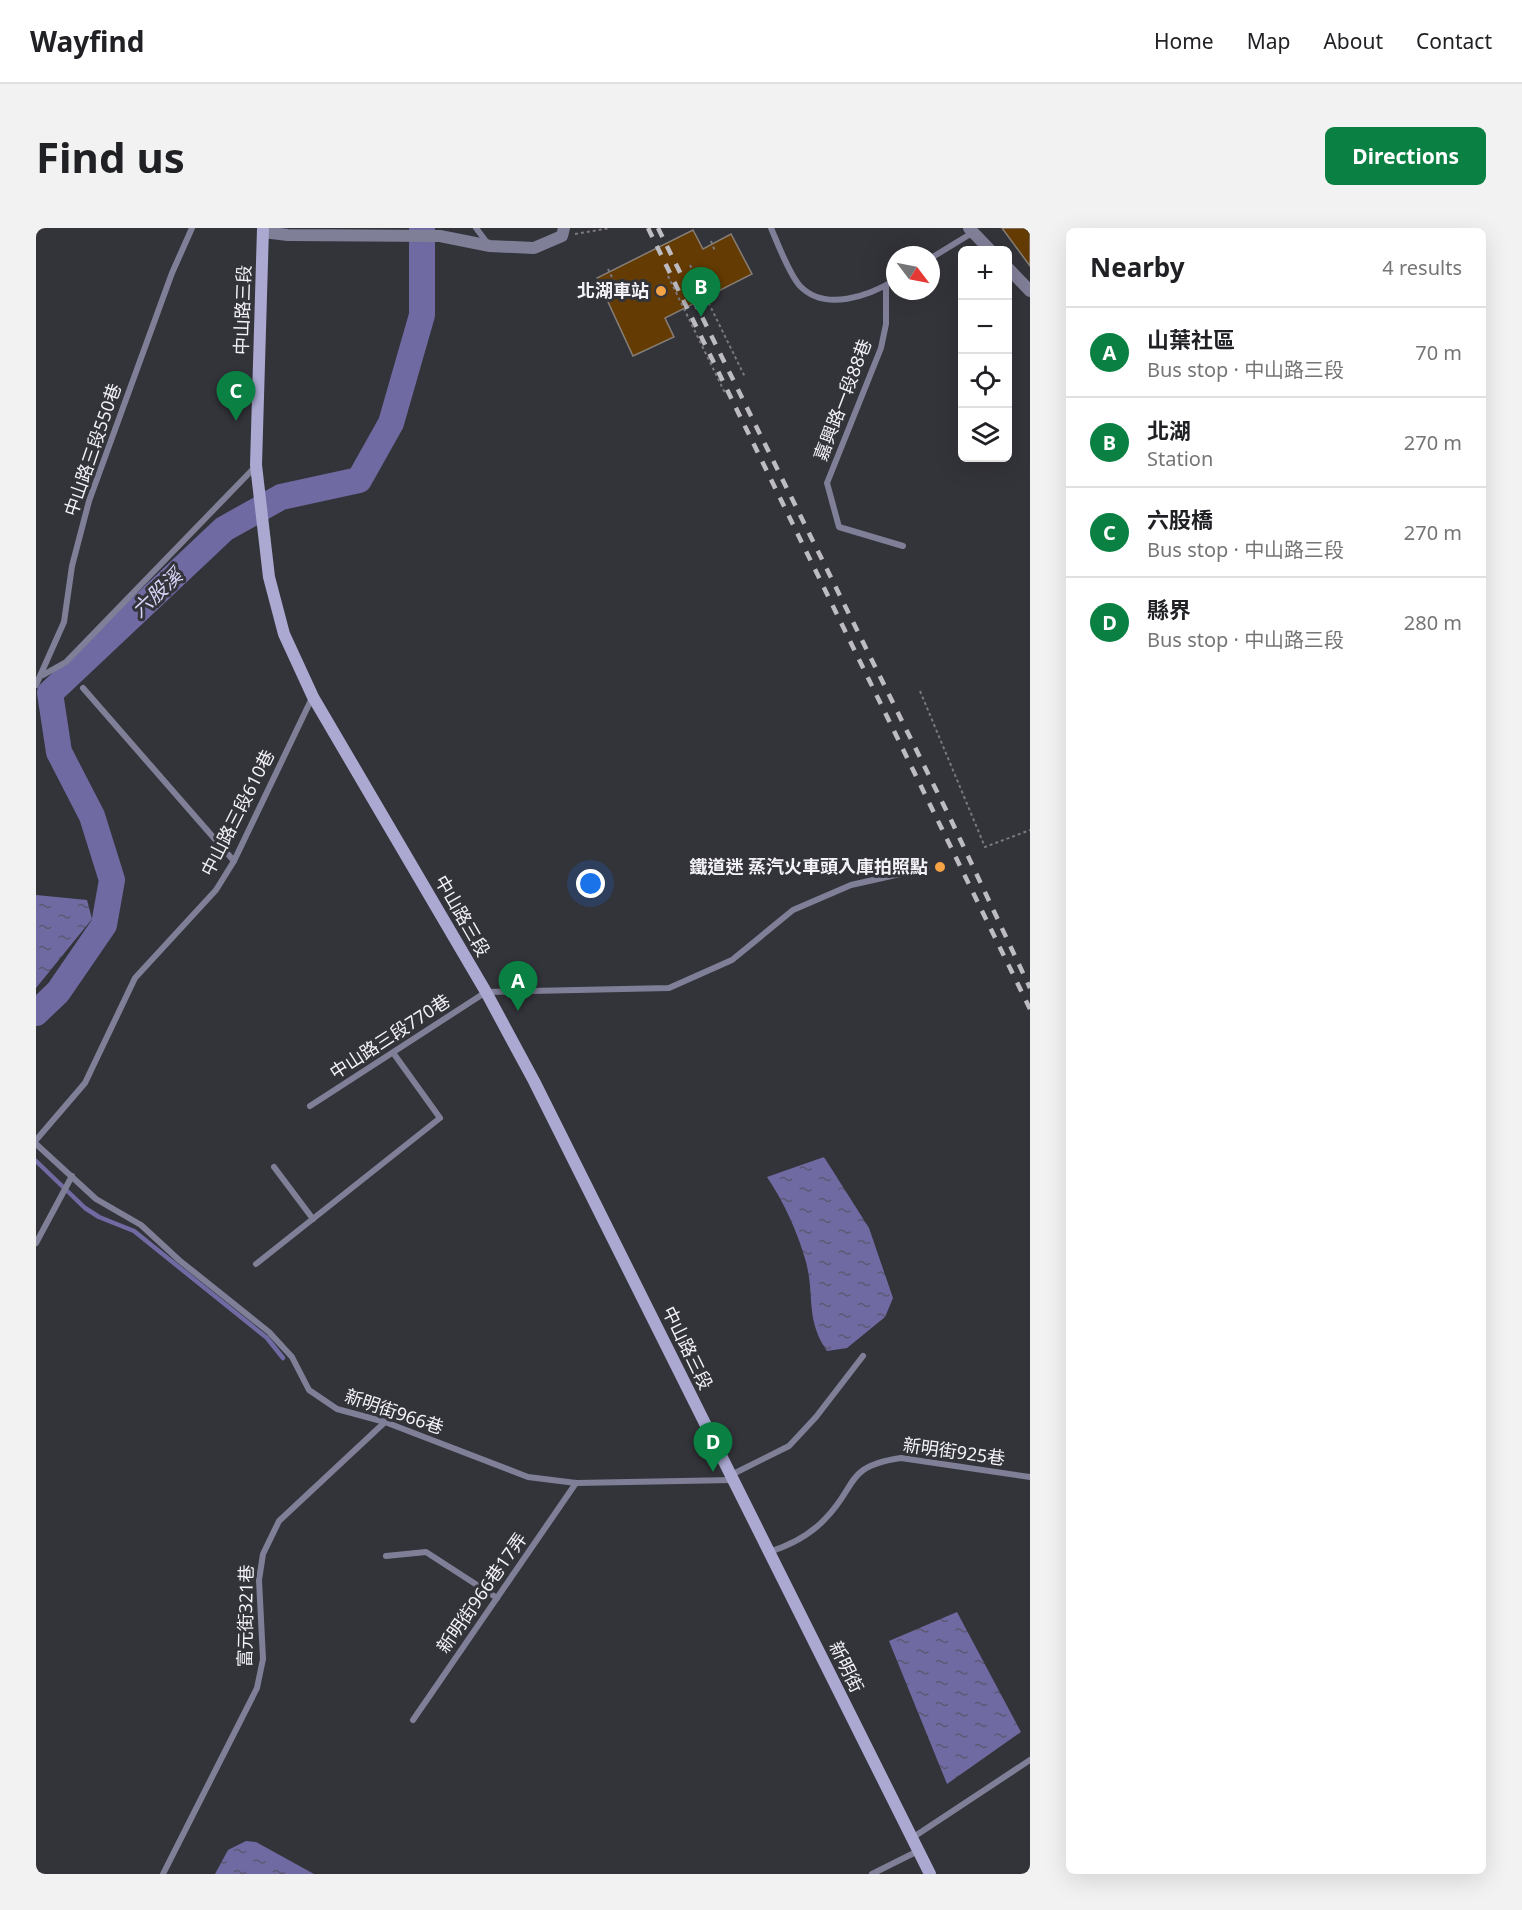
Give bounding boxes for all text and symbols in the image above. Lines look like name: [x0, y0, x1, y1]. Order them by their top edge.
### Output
text: Wayfind: [30, 22, 144, 60]
text: Home: [1154, 27, 1214, 55]
text: Map: [1247, 27, 1290, 55]
text: About: [1323, 27, 1383, 55]
text: Contact: [1416, 27, 1492, 55]
button: Directions: [1325, 127, 1486, 185]
text: Find us: [36, 128, 185, 185]
north arrow: [886, 246, 940, 300]
map controls: [958, 246, 1012, 462]
button: +: [958, 246, 1012, 300]
text: Nearby: [1090, 249, 1185, 285]
text: 4 results: [1382, 254, 1462, 281]
street label: 中山路三段: [228, 265, 256, 355]
pin: B: [682, 268, 720, 317]
place label: 北湖車站: [577, 278, 649, 302]
marker: 北湖車站: [654, 284, 668, 298]
button: −: [958, 300, 1012, 354]
text: 山葉社區: [1147, 324, 1235, 354]
street label: 嘉興路一段88巷: [808, 335, 876, 464]
text: A: [1103, 339, 1116, 366]
text: 70 m: [1415, 339, 1462, 366]
button: locate: [958, 354, 1012, 408]
text: Bus stop · 中山路三段: [1147, 356, 1344, 383]
pin: C: [216, 372, 256, 421]
street label: 中山路三段550巷: [58, 380, 126, 519]
button: layers: [958, 408, 1012, 462]
text: 北湖: [1147, 415, 1191, 445]
text: B: [1103, 429, 1116, 456]
text: 270 m: [1404, 429, 1462, 456]
text: Station: [1147, 445, 1213, 472]
text: 六股橋: [1147, 504, 1213, 534]
text: C: [1103, 519, 1116, 546]
text: 270 m: [1404, 519, 1462, 546]
text: Bus stop · 中山路三段: [1147, 536, 1344, 563]
water label: 六股溪: [126, 560, 190, 623]
text: 縣界: [1147, 594, 1191, 624]
text: D: [1102, 609, 1117, 636]
text: 280 m: [1404, 609, 1462, 636]
text: Bus stop · 中山路三段: [1147, 626, 1344, 653]
street label: 中山路三段610巷: [195, 745, 279, 880]
place label: 鐵道迷 蒸汽火車頭入庫拍照點: [689, 854, 928, 878]
marker: 鐵道迷 蒸汽火車頭入庫拍照點: [933, 860, 947, 874]
your location: [576, 869, 605, 898]
street label: 中山路三段: [430, 871, 496, 960]
pin: A: [498, 962, 538, 1011]
street label: 中山路三段770巷: [325, 988, 454, 1084]
street label: 中山路三段: [657, 1302, 718, 1393]
street label: 新明街966巷: [342, 1383, 447, 1439]
pin: D: [694, 1422, 732, 1472]
street label: 新明街925巷: [902, 1432, 1007, 1470]
street label: 新明街966巷17弄: [431, 1528, 532, 1657]
street label: 富元街321巷: [232, 1564, 258, 1668]
street label: 新明街: [824, 1637, 870, 1696]

